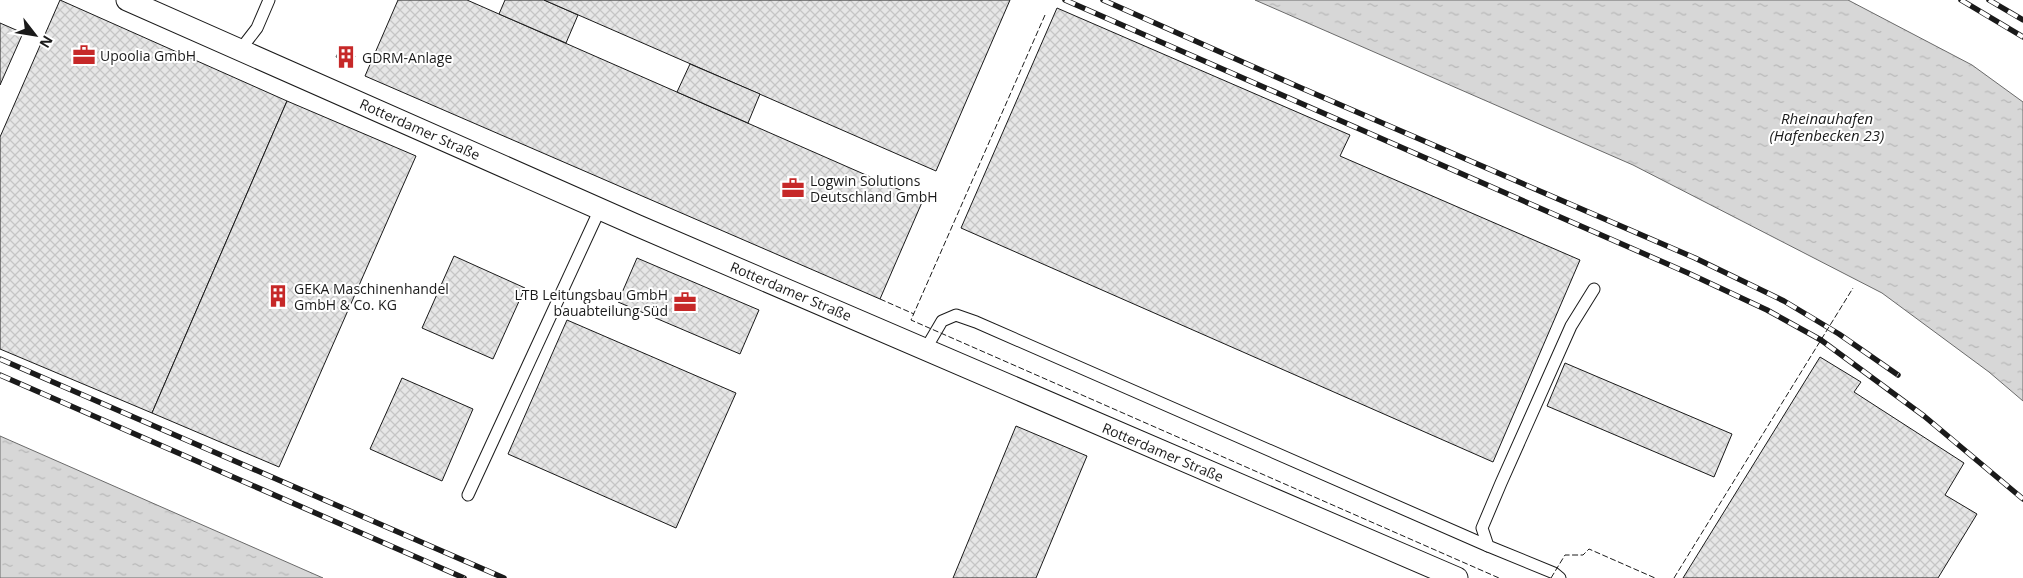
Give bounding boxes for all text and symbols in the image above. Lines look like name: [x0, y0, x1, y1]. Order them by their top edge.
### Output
north arrow: [10, 10, 60, 60]
text: N: [35, 32, 58, 52]
office icon: Upoolia GmbH: [71, 42, 97, 68]
building icon: GDRM-Anlage: [333, 44, 359, 70]
place label: Upoolia GmbH: [100, 46, 196, 65]
place label: GDRM-Anlage: [362, 48, 452, 67]
street label: Rotterdamer Straße: [357, 94, 483, 164]
water label: Rheinauhafen (Hafenbecken 23): [1770, 108, 1884, 145]
place label: Logwin Solutions Deutschland GmbH: [810, 171, 938, 206]
office icon: Logwin Solutions Deutschland GmbH: [780, 175, 806, 201]
street label: Rotterdamer Straße: [727, 257, 855, 325]
place label: GEKA Maschinenhandel GmbH & Co. KG: [294, 279, 449, 314]
building icon: GEKA Maschinenhandel GmbH & Co. KG: [265, 283, 291, 309]
place label: LTB Leitungsbau GmbH bauabteilung Süd: [515, 285, 668, 320]
office icon: LTB Leitungsbau GmbH bauabteilung Süd: [672, 289, 698, 315]
street label: Rotterdamer Straße: [1099, 418, 1227, 486]

